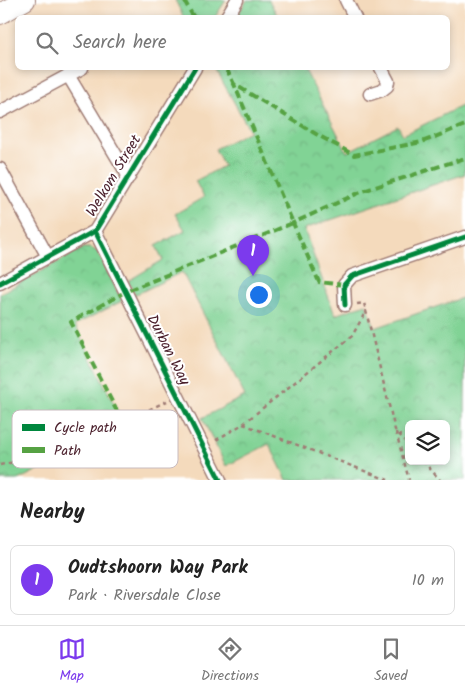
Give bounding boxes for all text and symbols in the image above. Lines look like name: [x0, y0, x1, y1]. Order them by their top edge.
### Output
search box: [15, 15, 450, 70]
text: Search here: [73, 28, 167, 58]
icon: search: [33, 29, 61, 57]
street label: Welkom Street: [80, 130, 148, 222]
pin: 1: [237, 235, 269, 276]
your location: [246, 282, 272, 308]
street label: Durban Way: [140, 310, 197, 390]
legend: [12, 410, 178, 468]
text: Cycle path: [54, 417, 117, 439]
map controls: [405, 420, 450, 465]
button: layers: [405, 420, 450, 465]
text: Path: [54, 440, 81, 462]
text: Nearby: [20, 496, 85, 529]
text: Oudtshoorn Way Park: [68, 553, 248, 583]
text: 1: [35, 568, 39, 593]
text: 10 m: [412, 568, 444, 593]
text: Park · Riversdale Close: [68, 583, 221, 608]
tab: Map: [58, 635, 86, 687]
tab: Directions: [201, 635, 259, 687]
tab: Saved: [374, 635, 407, 687]

